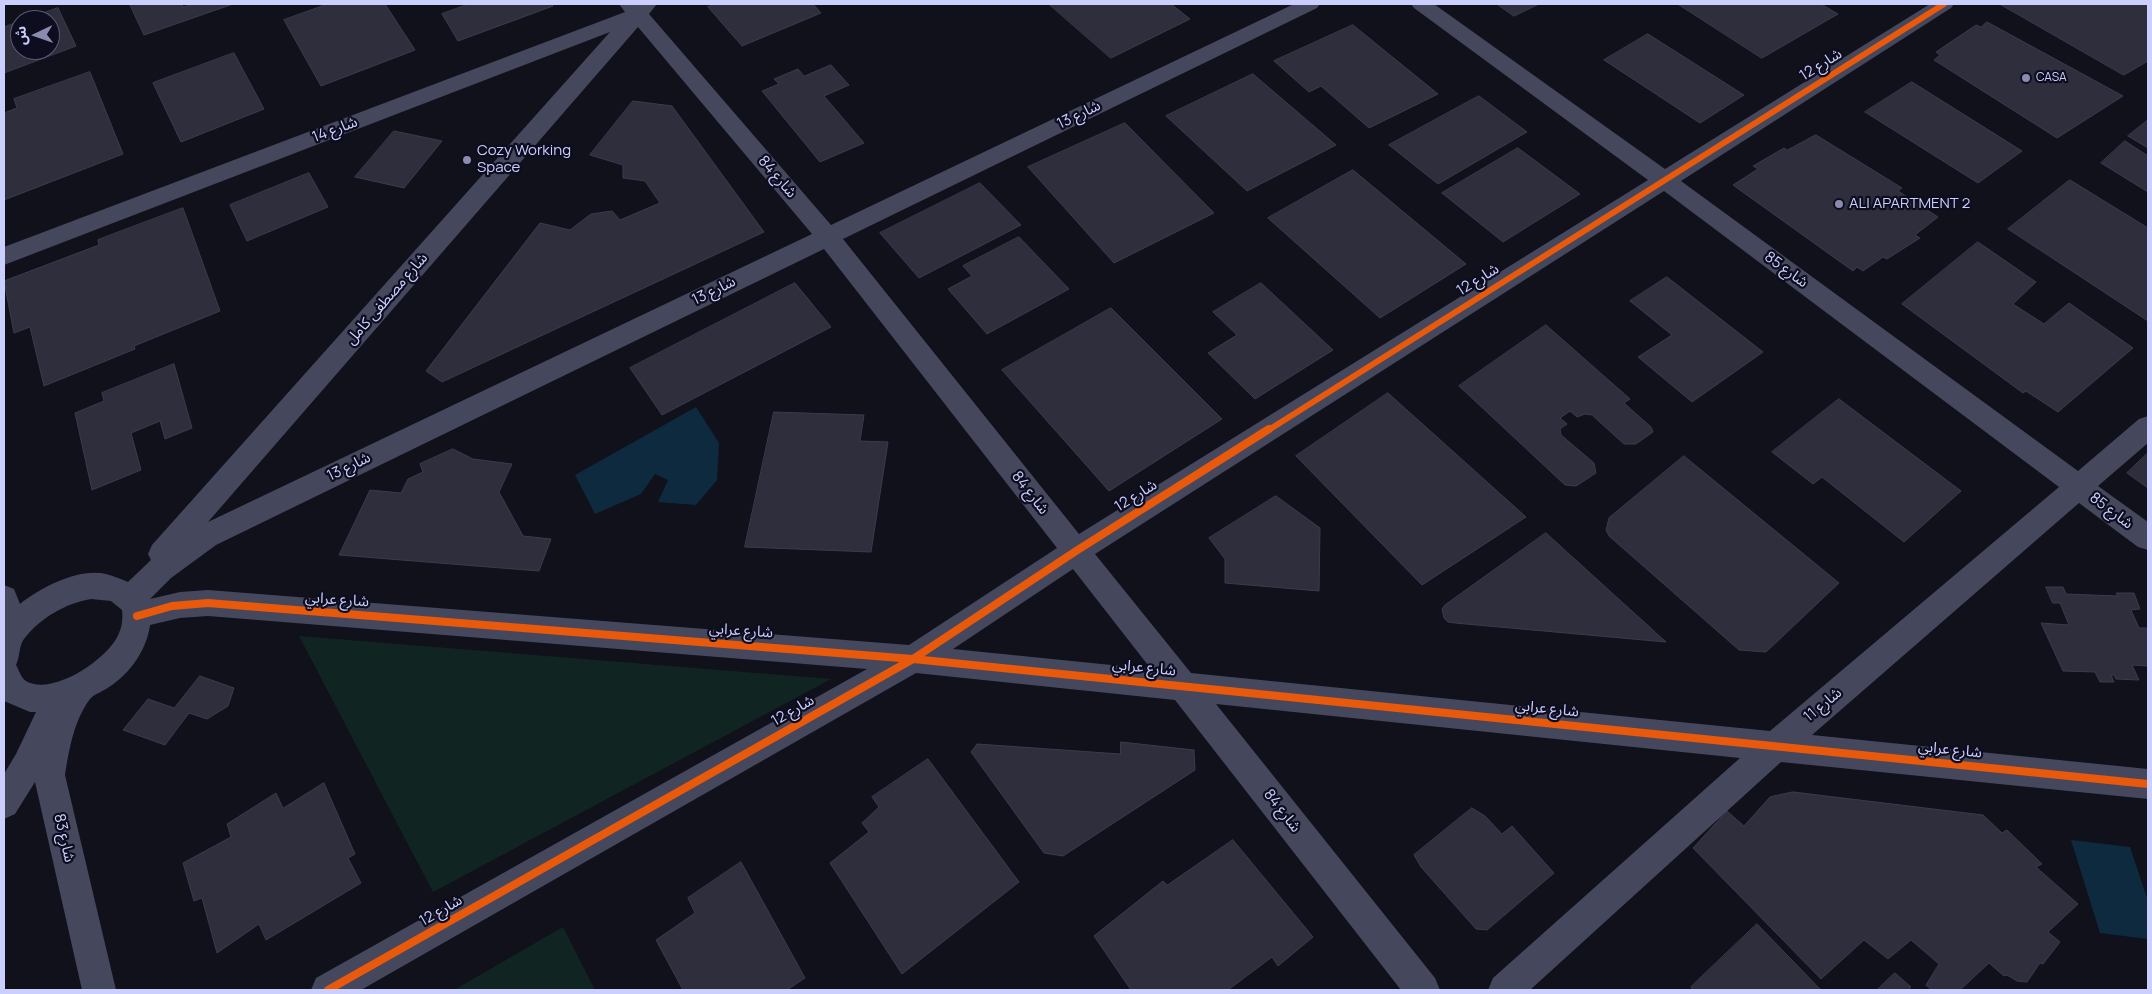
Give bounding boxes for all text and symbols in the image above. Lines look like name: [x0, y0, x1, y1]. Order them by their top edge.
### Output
north arrow: [10, 10, 60, 60]
text: ش: [11, 26, 31, 46]
street label: شارع 12: [1796, 45, 1846, 85]
place label: CASA: [2036, 71, 2067, 85]
marker: CASA: [2020, 72, 2032, 84]
street label: شارع 13: [1054, 97, 1104, 133]
street label: شارع 14: [310, 113, 360, 147]
place label: Cozy Working Space: [477, 142, 571, 177]
street label: شارع 84: [754, 152, 800, 202]
marker: Cozy Working Space: [461, 154, 473, 166]
place label: ALI APARTMENT 2: [1849, 195, 1970, 213]
marker: ALI APARTMENT 2: [1833, 198, 1845, 210]
street label: شارع 85: [1761, 248, 1811, 292]
street label: شارع مصطفى كامل: [342, 249, 432, 349]
street label: شارع 12: [1453, 260, 1503, 300]
street label: شارع 13: [689, 273, 739, 309]
street label: شارع 13: [324, 449, 374, 485]
street label: شارع 84: [1008, 468, 1052, 518]
street label: شارع 12: [1111, 476, 1161, 516]
street label: شارع 85: [2086, 489, 2136, 533]
street label: شارع عرابي: [304, 589, 370, 611]
street label: شارع عرابي: [708, 620, 774, 642]
street label: شارع عرابي: [1111, 656, 1177, 680]
street label: شارع 11: [1800, 684, 1846, 726]
street label: شارع 12: [768, 692, 818, 730]
street label: شارع عرابي: [1514, 697, 1580, 721]
street label: شارع عرابي: [1917, 738, 1983, 762]
street label: شارع 84: [1260, 786, 1304, 836]
street label: شارع 83: [50, 812, 78, 864]
street label: شارع 12: [416, 892, 466, 930]

